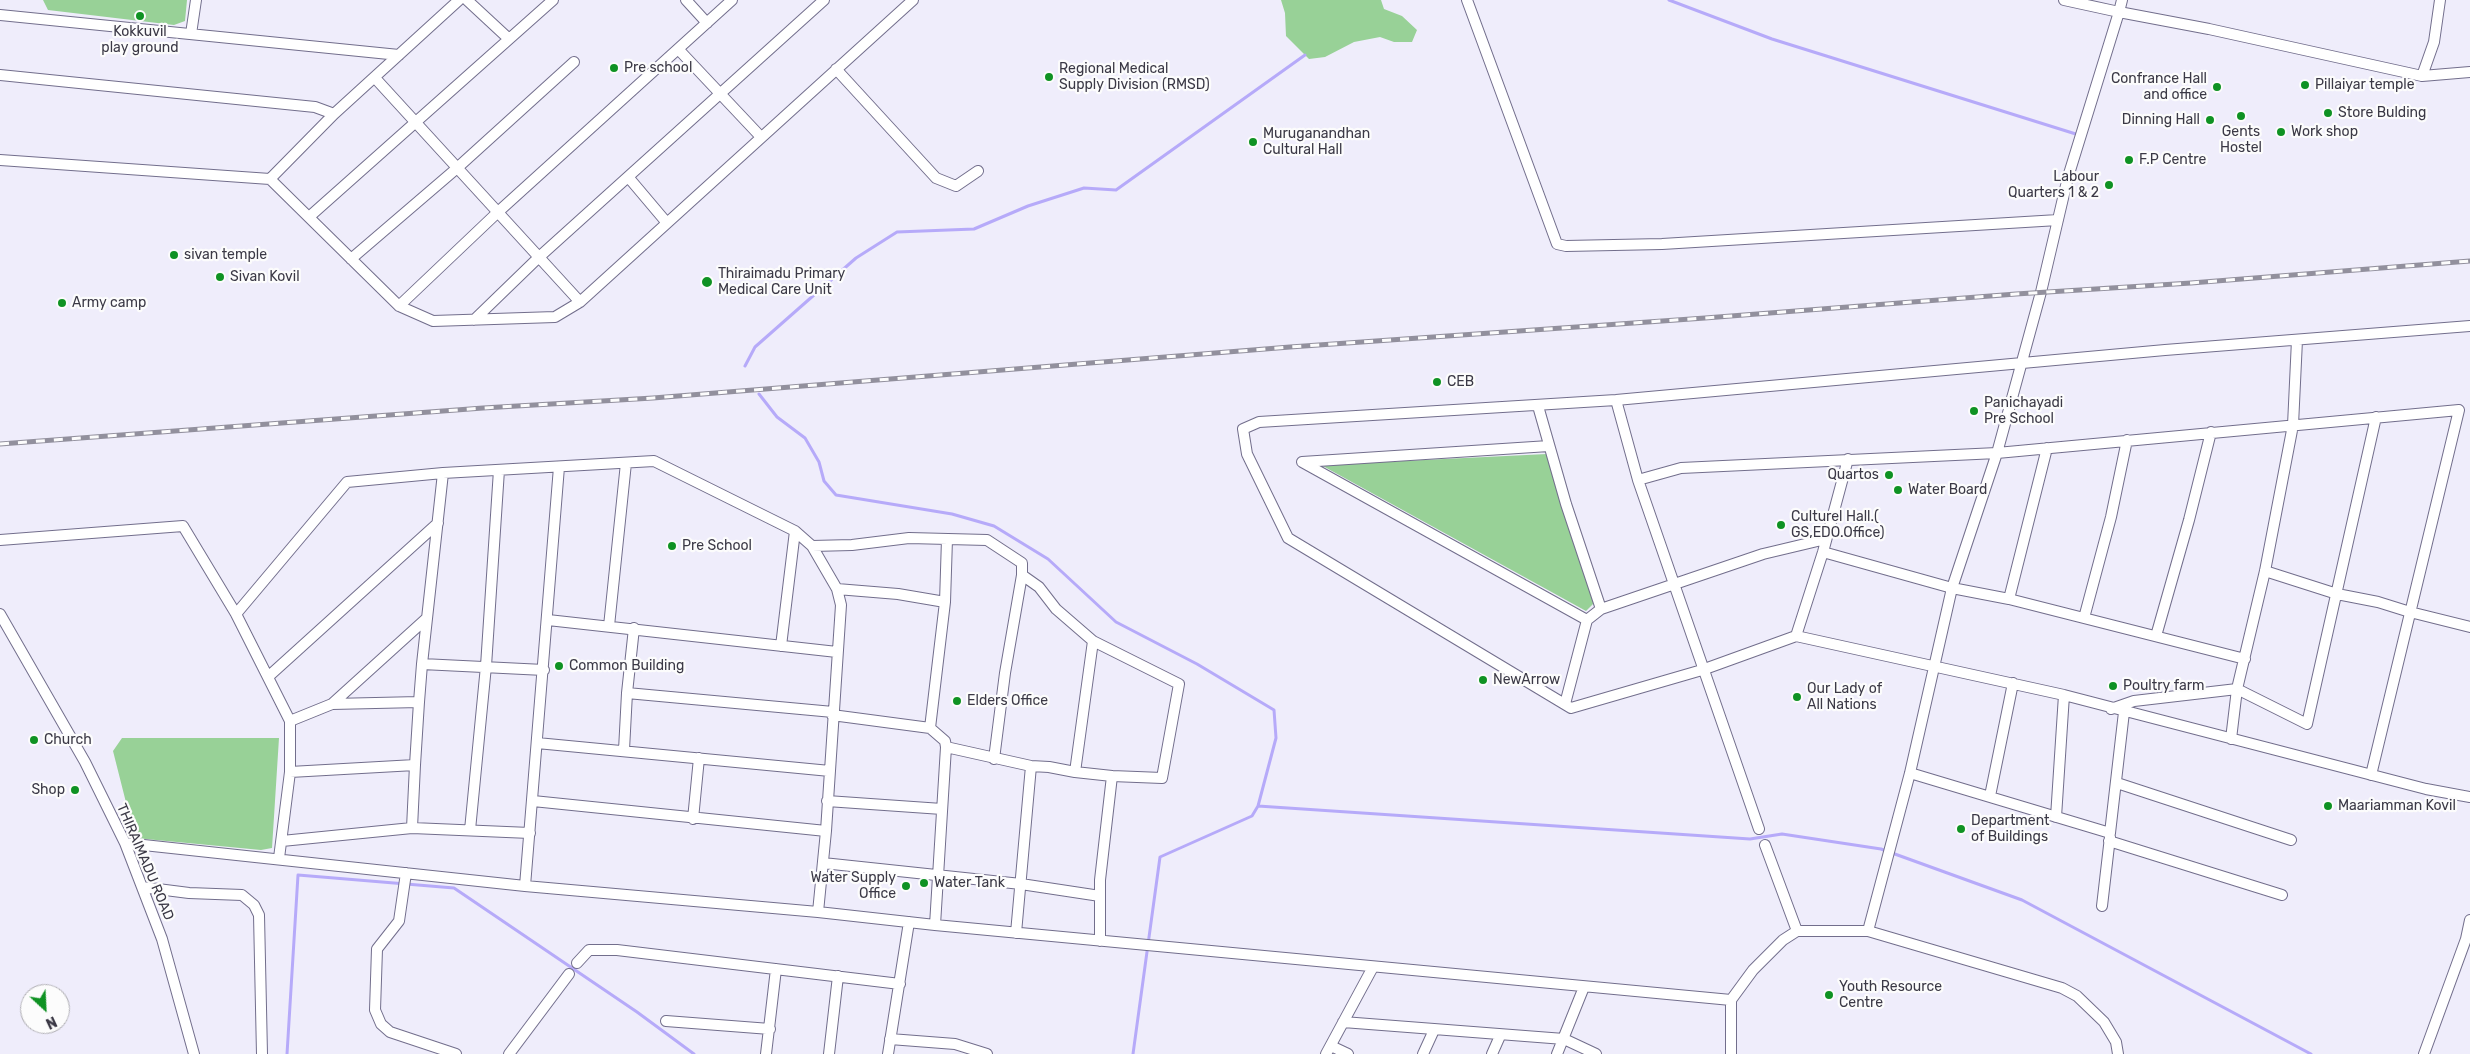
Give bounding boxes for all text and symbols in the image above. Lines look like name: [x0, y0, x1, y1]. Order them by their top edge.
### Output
marker: Kokkuvil play ground: [134, 10, 146, 22]
place label: Kokkuvil play ground: [101, 24, 179, 56]
place label: Pre school: [624, 60, 692, 76]
place label: Regional Medical Supply Division (RMSD): [1059, 61, 1210, 94]
marker: Pre school: [608, 62, 620, 74]
marker: Regional Medical Supply Division (RMSD): [1043, 71, 1055, 83]
place label: Confrance Hall and office: [2111, 71, 2207, 104]
place label: Pillaiyar temple: [2315, 77, 2415, 93]
marker: Pillaiyar temple: [2299, 79, 2311, 91]
marker: Confrance Hall and office: [2211, 81, 2223, 93]
place label: Store Bulding: [2338, 105, 2426, 121]
marker: Store Bulding: [2322, 107, 2334, 119]
marker: Gents Hostel: [2235, 110, 2247, 122]
place label: Dinning Hall: [2122, 112, 2200, 128]
marker: Dinning Hall: [2204, 114, 2216, 126]
place label: Gents Hostel: [2220, 124, 2262, 156]
place label: Work shop: [2291, 124, 2358, 140]
place label: Muruganandhan Cultural Hall: [1263, 126, 1370, 158]
marker: Work shop: [2275, 126, 2287, 138]
marker: Muruganandhan Cultural Hall: [1247, 136, 1259, 148]
place label: F.P Centre: [2139, 152, 2206, 168]
marker: F.P Centre: [2123, 154, 2135, 166]
place label: Labour Quarters 1 & 2: [2008, 169, 2099, 202]
marker: Labour Quarters 1 & 2: [2103, 179, 2115, 191]
place label: sivan temple: [184, 247, 267, 263]
marker: sivan temple: [168, 249, 180, 261]
place label: Thiraimadu Primary Medical Care Unit: [718, 266, 845, 298]
place label: Sivan Kovil: [230, 269, 300, 285]
marker: Sivan Kovil: [214, 271, 226, 283]
marker: Thiraimadu Primary Medical Care Unit: [700, 275, 714, 289]
place label: Army camp: [72, 295, 146, 311]
marker: Army camp: [56, 297, 68, 309]
place label: CEB: [1447, 374, 1474, 390]
marker: CEB: [1431, 376, 1443, 388]
place label: Panichayadi Pre School: [1984, 395, 2063, 428]
marker: Panichayadi Pre School: [1968, 405, 1980, 417]
place label: Quartos: [1827, 467, 1879, 483]
marker: Quartos: [1883, 469, 1895, 481]
place label: Water Board: [1908, 482, 1987, 498]
marker: Water Board: [1892, 484, 1904, 496]
place label: Culturel Hall.( GS,EDO.Office): [1791, 509, 1884, 542]
marker: Culturel Hall.( GS,EDO.Office): [1775, 519, 1787, 531]
place label: Pre School: [682, 538, 752, 554]
marker: Pre School: [666, 540, 678, 552]
place label: Common Building: [569, 658, 684, 674]
marker: Common Building: [553, 660, 565, 672]
place label: NewArrow: [1493, 672, 1560, 688]
marker: NewArrow: [1477, 674, 1489, 686]
place label: Poultry farm: [2123, 678, 2204, 694]
marker: Poultry farm: [2107, 680, 2119, 692]
place label: Our Lady of All Nations: [1807, 681, 1882, 714]
marker: Our Lady of All Nations: [1791, 691, 1803, 703]
place label: Elders Office: [967, 693, 1048, 709]
marker: Elders Office: [951, 695, 963, 707]
place label: Church: [44, 732, 92, 748]
marker: Church: [28, 734, 40, 746]
place label: Shop: [31, 782, 65, 798]
marker: Shop: [69, 784, 81, 796]
place label: Maariamman Kovil: [2338, 798, 2456, 814]
marker: Maariamman Kovil: [2322, 800, 2334, 812]
street label: THIRAIMADU ROAD: [113, 801, 177, 923]
place label: Department of Buildings: [1971, 813, 2049, 846]
marker: Department of Buildings: [1955, 823, 1967, 835]
place label: Water Supply Office: [810, 870, 896, 902]
place label: Water Tank: [934, 875, 1005, 891]
marker: Water Tank: [918, 877, 930, 889]
marker: Water Supply Office: [900, 880, 912, 892]
place label: Youth Resource Centre: [1839, 979, 1942, 1012]
north arrow: [20, 984, 70, 1034]
marker: Youth Resource Centre: [1823, 989, 1835, 1001]
text: N: [43, 1012, 59, 1032]

